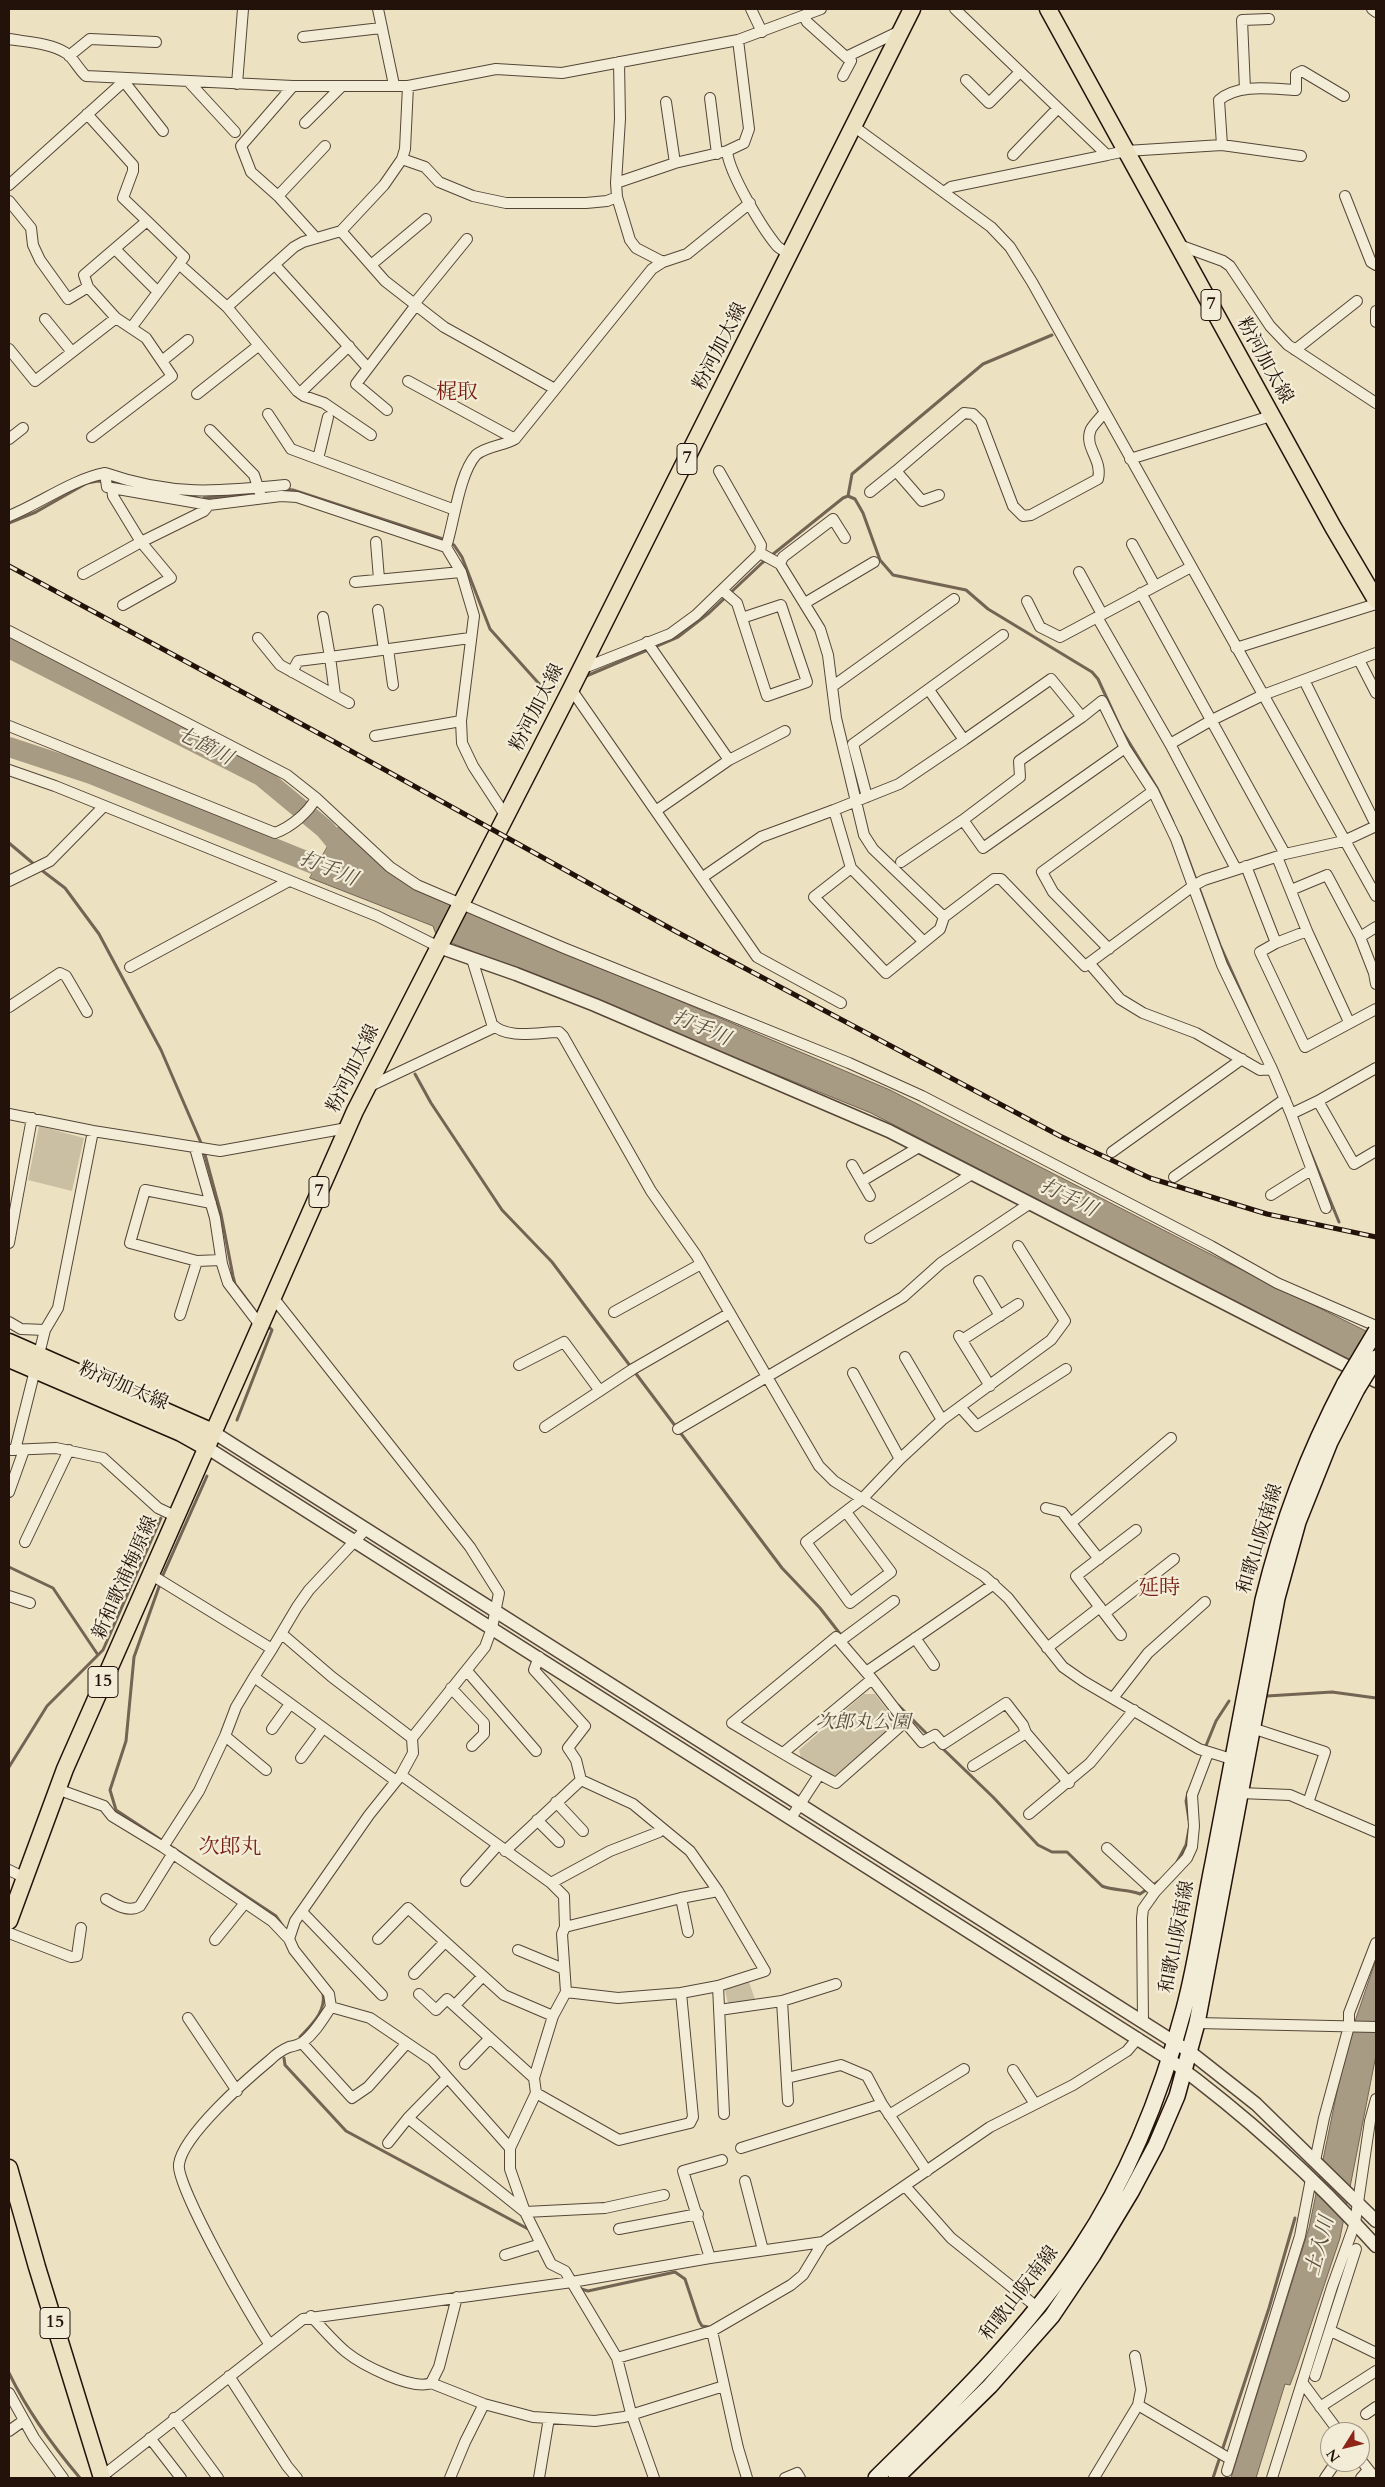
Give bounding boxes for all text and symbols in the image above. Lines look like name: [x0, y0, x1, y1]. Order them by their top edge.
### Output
road number: 7: [1201, 290, 1221, 320]
street label: 粉河加太線: [689, 300, 753, 394]
street label: 粉河加太線: [1231, 314, 1297, 408]
district label: 梶取: [436, 380, 478, 406]
road number: 7: [677, 444, 697, 474]
street label: 粉河加太線: [506, 661, 570, 755]
water label: 七箇川: [172, 723, 236, 771]
water label: 打手川: [296, 848, 360, 892]
water label: 打手川: [669, 1006, 733, 1052]
street label: 粉河加太線: [323, 1021, 385, 1117]
water label: 打手川: [1036, 1175, 1100, 1223]
road number: 7: [309, 1176, 329, 1208]
street label: 粉河加太線: [75, 1358, 171, 1416]
street label: 和歌山阪南線: [1233, 1481, 1289, 1597]
street label: 新和歌浦梅原線: [89, 1513, 163, 1643]
district label: 延時: [1138, 1576, 1180, 1602]
road number: 15: [88, 1666, 118, 1698]
park label: 次郎丸公園: [816, 1713, 910, 1735]
district label: 次郎丸: [199, 1835, 261, 1861]
street label: 和歌山阪南線: [1156, 1879, 1200, 1995]
water label: 土入川: [1302, 2214, 1340, 2278]
street label: 和歌山阪南線: [976, 2242, 1064, 2346]
road number: 15: [40, 2308, 70, 2338]
north arrow: [1320, 2422, 1370, 2472]
text: N: [1322, 2445, 1345, 2466]

